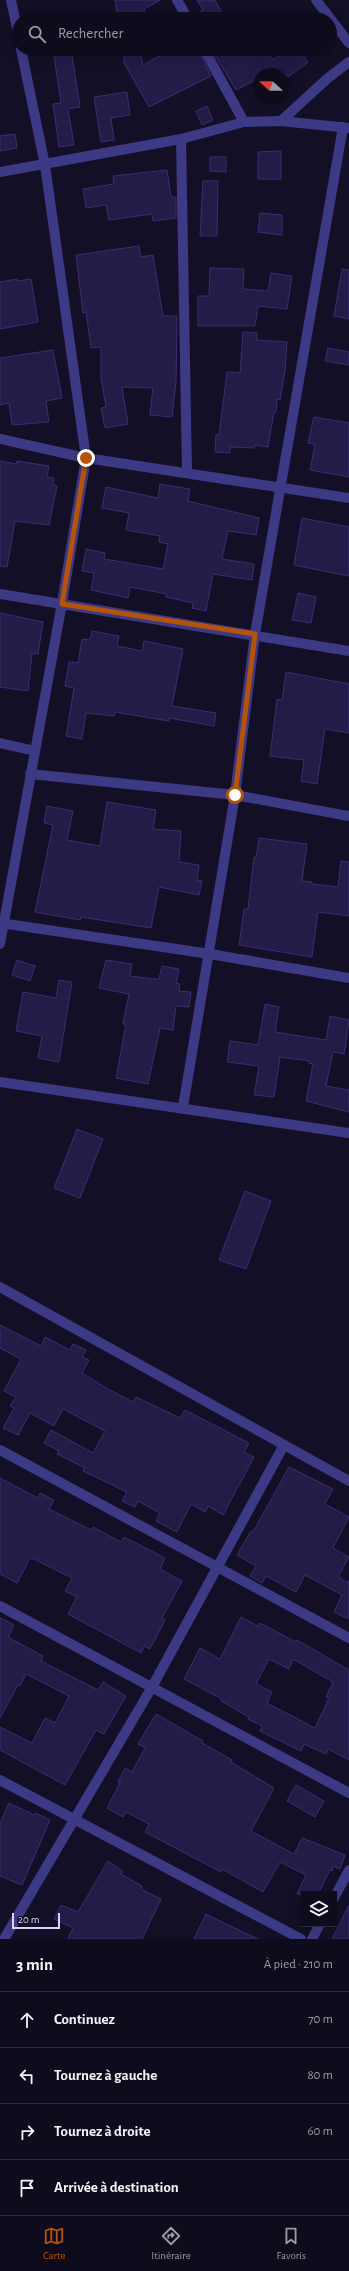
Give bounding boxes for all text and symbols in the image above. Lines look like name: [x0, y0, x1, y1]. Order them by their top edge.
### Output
search box: [12, 12, 337, 56]
icon: search: [26, 23, 48, 45]
text: Rechercher: [58, 26, 123, 41]
north arrow: [253, 68, 289, 104]
route end: [77, 449, 95, 467]
route start: [226, 786, 244, 804]
map controls: [301, 1891, 337, 1927]
button: layers: [301, 1891, 337, 1927]
scale bar: [12, 1911, 60, 1930]
text: 20 m: [18, 1914, 39, 1925]
text: 3 min: [16, 1956, 53, 1973]
text: À pied · 210 m: [264, 1958, 333, 1971]
icon: ahead: [16, 2009, 38, 2031]
text: Continuez: [54, 2012, 115, 2027]
text: 70 m: [308, 2013, 333, 2026]
icon: left: [16, 2065, 38, 2087]
text: Tournez à gauche: [54, 2068, 157, 2083]
text: 80 m: [307, 2069, 333, 2082]
icon: right: [16, 2121, 38, 2143]
text: Tournez à droite: [54, 2124, 151, 2139]
text: 60 m: [307, 2125, 333, 2138]
icon: arrive: [16, 2177, 38, 2199]
text: Arrivée à destination: [54, 2180, 179, 2195]
tab: Carte: [43, 2225, 66, 2262]
tab: Itinéraire: [151, 2225, 191, 2262]
tab: Favoris: [277, 2225, 306, 2262]

